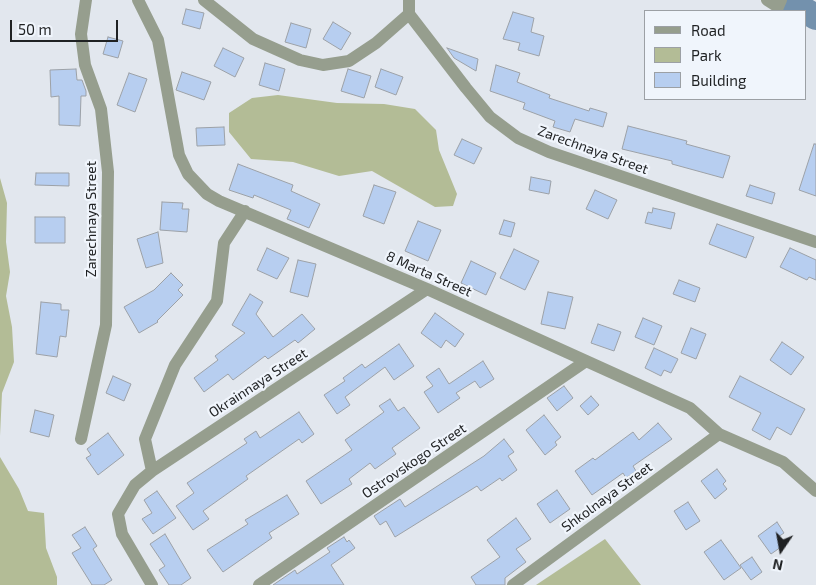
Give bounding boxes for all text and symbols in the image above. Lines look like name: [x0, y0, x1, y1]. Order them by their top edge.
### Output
scale bar: [12, 10, 120, 42]
legend: [644, 10, 806, 100]
text: 50 m: [18, 20, 52, 38]
text: Road: [691, 21, 726, 39]
text: Park: [691, 46, 722, 64]
text: Building: [691, 71, 746, 89]
street label: Zarechnaya Street: [535, 122, 651, 178]
street label: Zarechnaya Street: [83, 161, 99, 277]
street label: 8 Marta Street: [383, 248, 475, 300]
street label: Okrainnaya Street: [206, 345, 310, 421]
street label: Ostrovskogo Street: [359, 420, 469, 502]
street label: Shkolnaya Street: [558, 458, 656, 536]
north arrow: [756, 525, 806, 575]
text: N: [771, 556, 784, 575]

